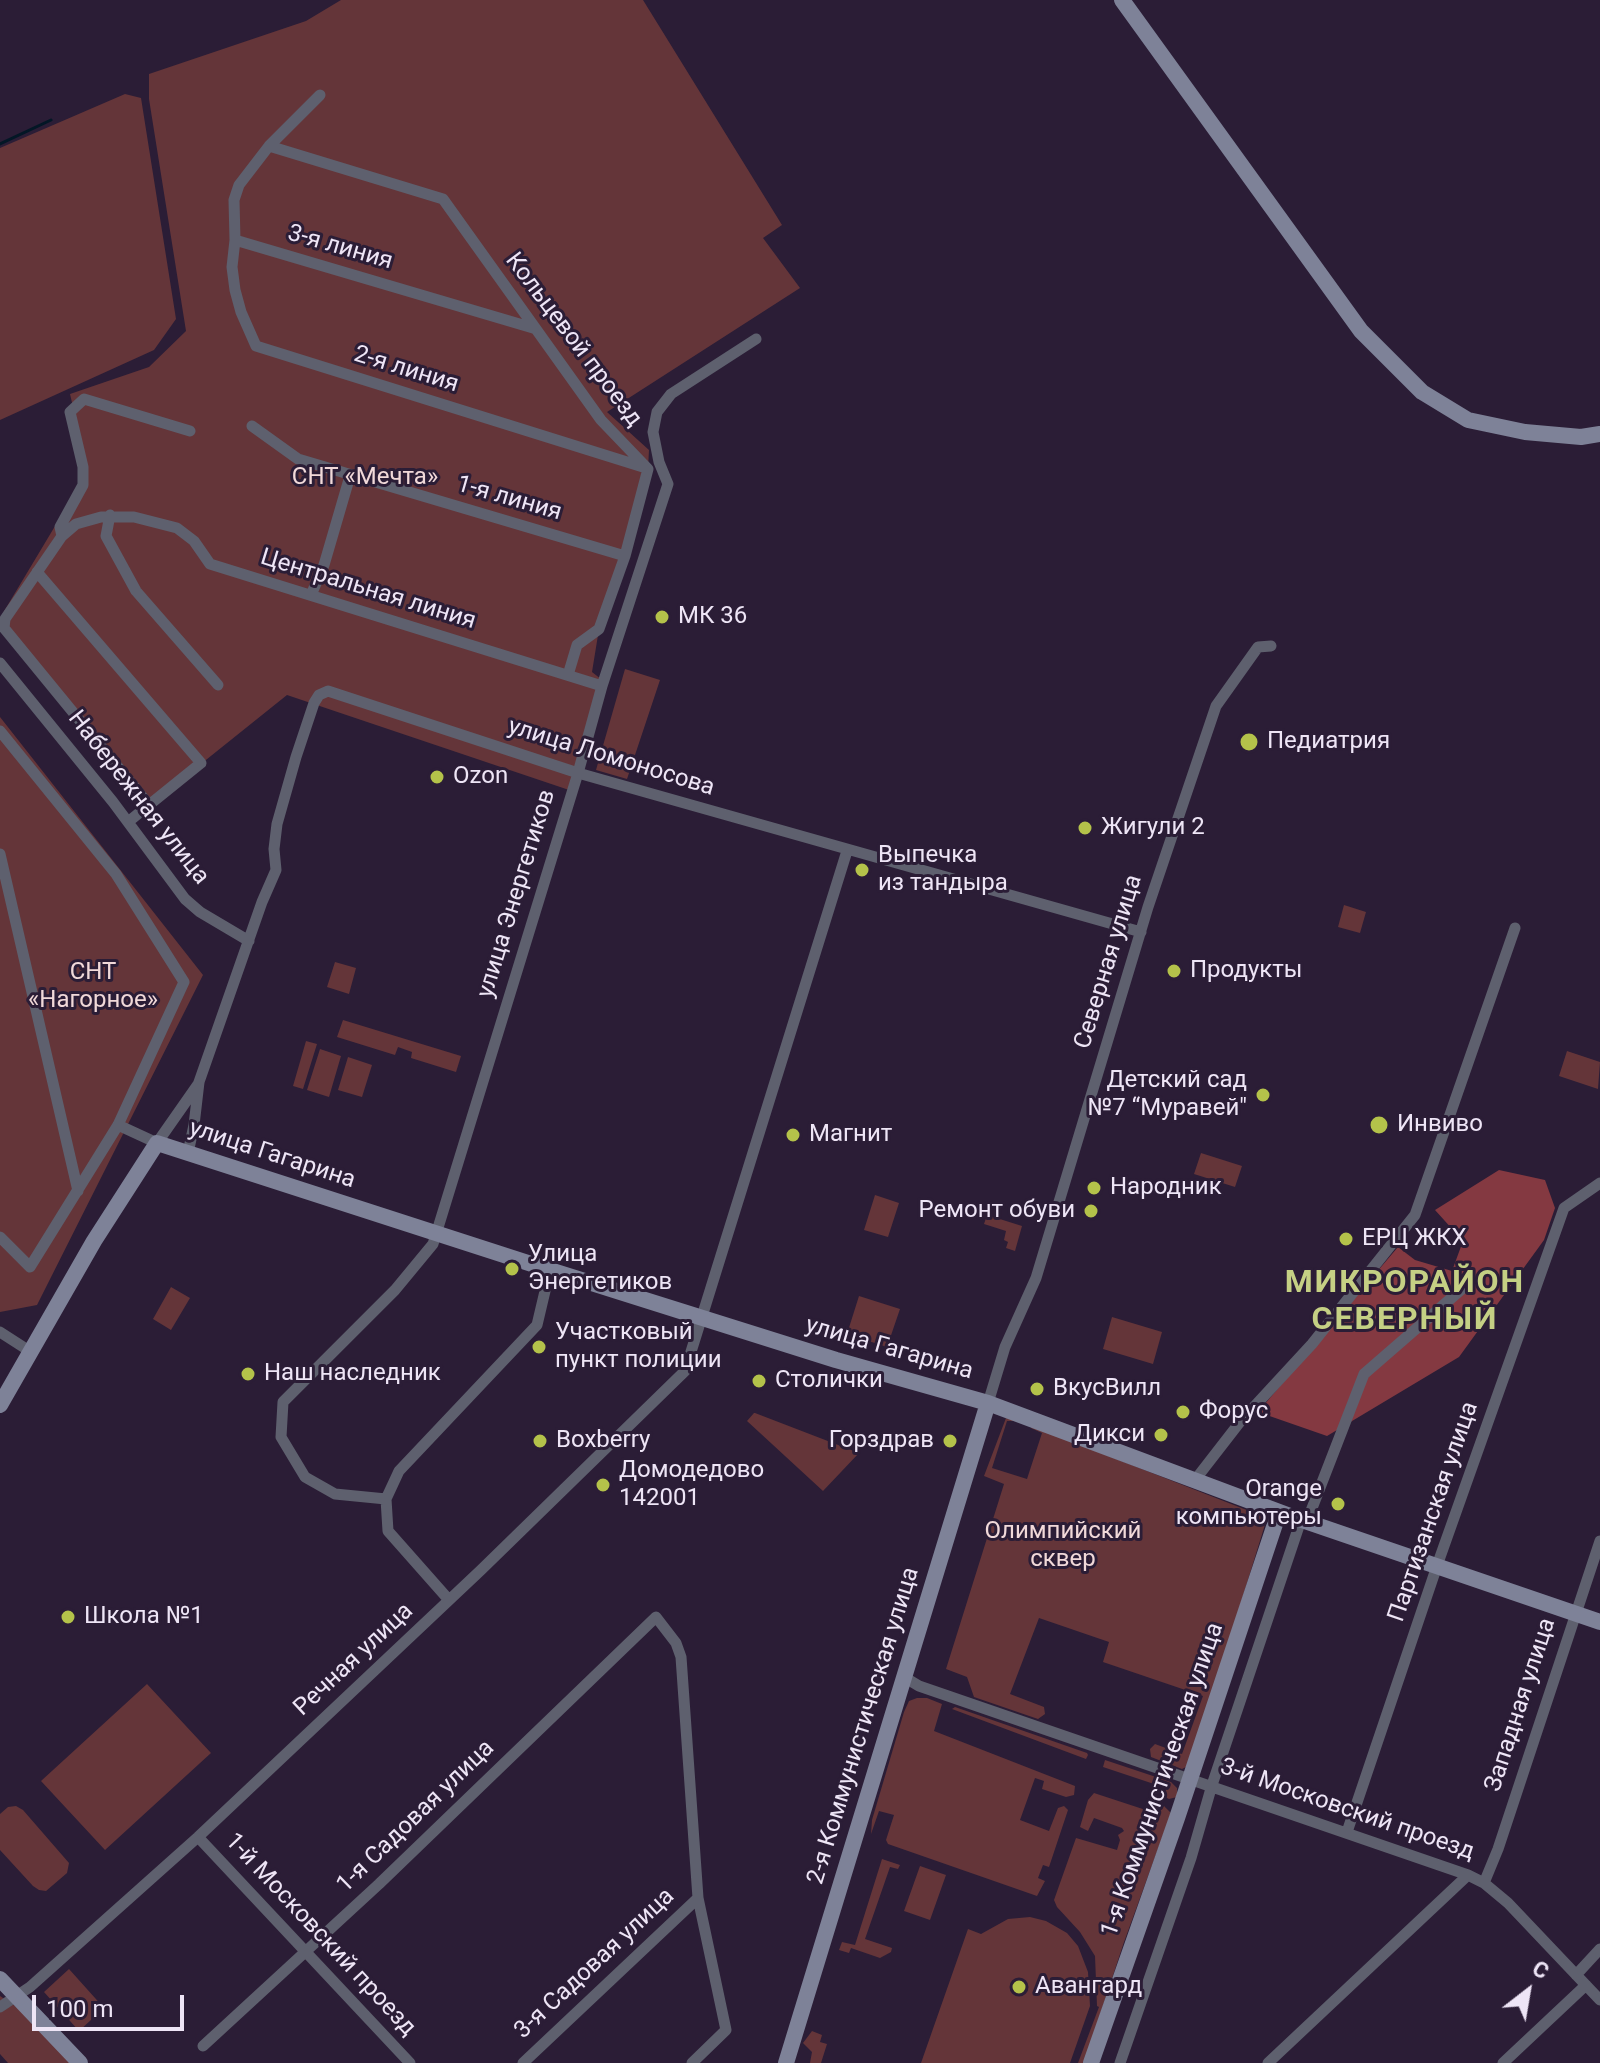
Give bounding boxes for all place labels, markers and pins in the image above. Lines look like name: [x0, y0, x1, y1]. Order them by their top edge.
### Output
place label: МК 36: [678, 603, 747, 631]
marker: МК 36: [653, 608, 671, 626]
place label: Педиатрия: [1267, 728, 1390, 756]
marker: Педиатрия: [1238, 731, 1260, 753]
place label: Ozon: [453, 763, 508, 791]
marker: Ozon: [428, 768, 446, 786]
place label: Жигули 2: [1101, 814, 1205, 842]
marker: Жигули 2: [1076, 819, 1094, 837]
place label: Выпечка из тандыра: [878, 842, 1008, 898]
marker: Выпечка из тандыра: [853, 861, 871, 879]
place label: Продукты: [1190, 957, 1302, 985]
marker: Продукты: [1165, 962, 1183, 980]
place label: Детский сад №7 “Муравей": [1088, 1067, 1247, 1123]
marker: Детский сад №7 “Муравей": [1254, 1086, 1272, 1104]
place label: Инвиво: [1397, 1111, 1483, 1139]
marker: Инвиво: [1368, 1114, 1390, 1136]
place label: Магнит: [809, 1121, 892, 1149]
marker: Магнит: [784, 1126, 802, 1144]
place label: Народник: [1110, 1174, 1222, 1202]
marker: Народник: [1085, 1179, 1103, 1197]
place label: Ремонт обуви: [919, 1197, 1075, 1225]
marker: Ремонт обуви: [1082, 1202, 1100, 1220]
place label: ЕРЦ ЖКХ: [1362, 1225, 1467, 1253]
marker: ЕРЦ ЖКХ: [1337, 1230, 1355, 1248]
place label: Улица Энергетиков: [528, 1241, 672, 1297]
marker: Улица Энергетиков: [503, 1260, 521, 1278]
place label: Участковый пункт полиции: [555, 1319, 722, 1375]
marker: Участковый пункт полиции: [530, 1338, 548, 1356]
place label: Наш наследник: [264, 1360, 441, 1388]
marker: Наш наследник: [239, 1365, 257, 1383]
place label: Столички: [775, 1367, 883, 1395]
marker: Столички: [750, 1372, 768, 1390]
place label: ВкусВилл: [1053, 1375, 1161, 1403]
marker: ВкусВилл: [1028, 1380, 1046, 1398]
place label: Форус: [1199, 1398, 1268, 1426]
marker: Форус: [1174, 1403, 1192, 1421]
place label: Дикси: [1074, 1421, 1145, 1449]
marker: Дикси: [1152, 1426, 1170, 1444]
place label: Boxberry: [556, 1427, 650, 1455]
place label: Горздрав: [829, 1427, 934, 1455]
marker: Boxberry: [531, 1432, 549, 1450]
marker: Горздрав: [941, 1432, 959, 1450]
place label: Домодедово 142001: [619, 1457, 764, 1513]
marker: Домодедово 142001: [594, 1476, 612, 1494]
place label: Orange компьютеры: [1176, 1476, 1322, 1532]
marker: Orange компьютеры: [1329, 1495, 1347, 1513]
place label: Школа №1: [84, 1603, 204, 1631]
marker: Школа №1: [59, 1608, 77, 1626]
place label: Авангард: [1035, 1973, 1142, 2001]
marker: Авангард: [1010, 1978, 1028, 1996]

